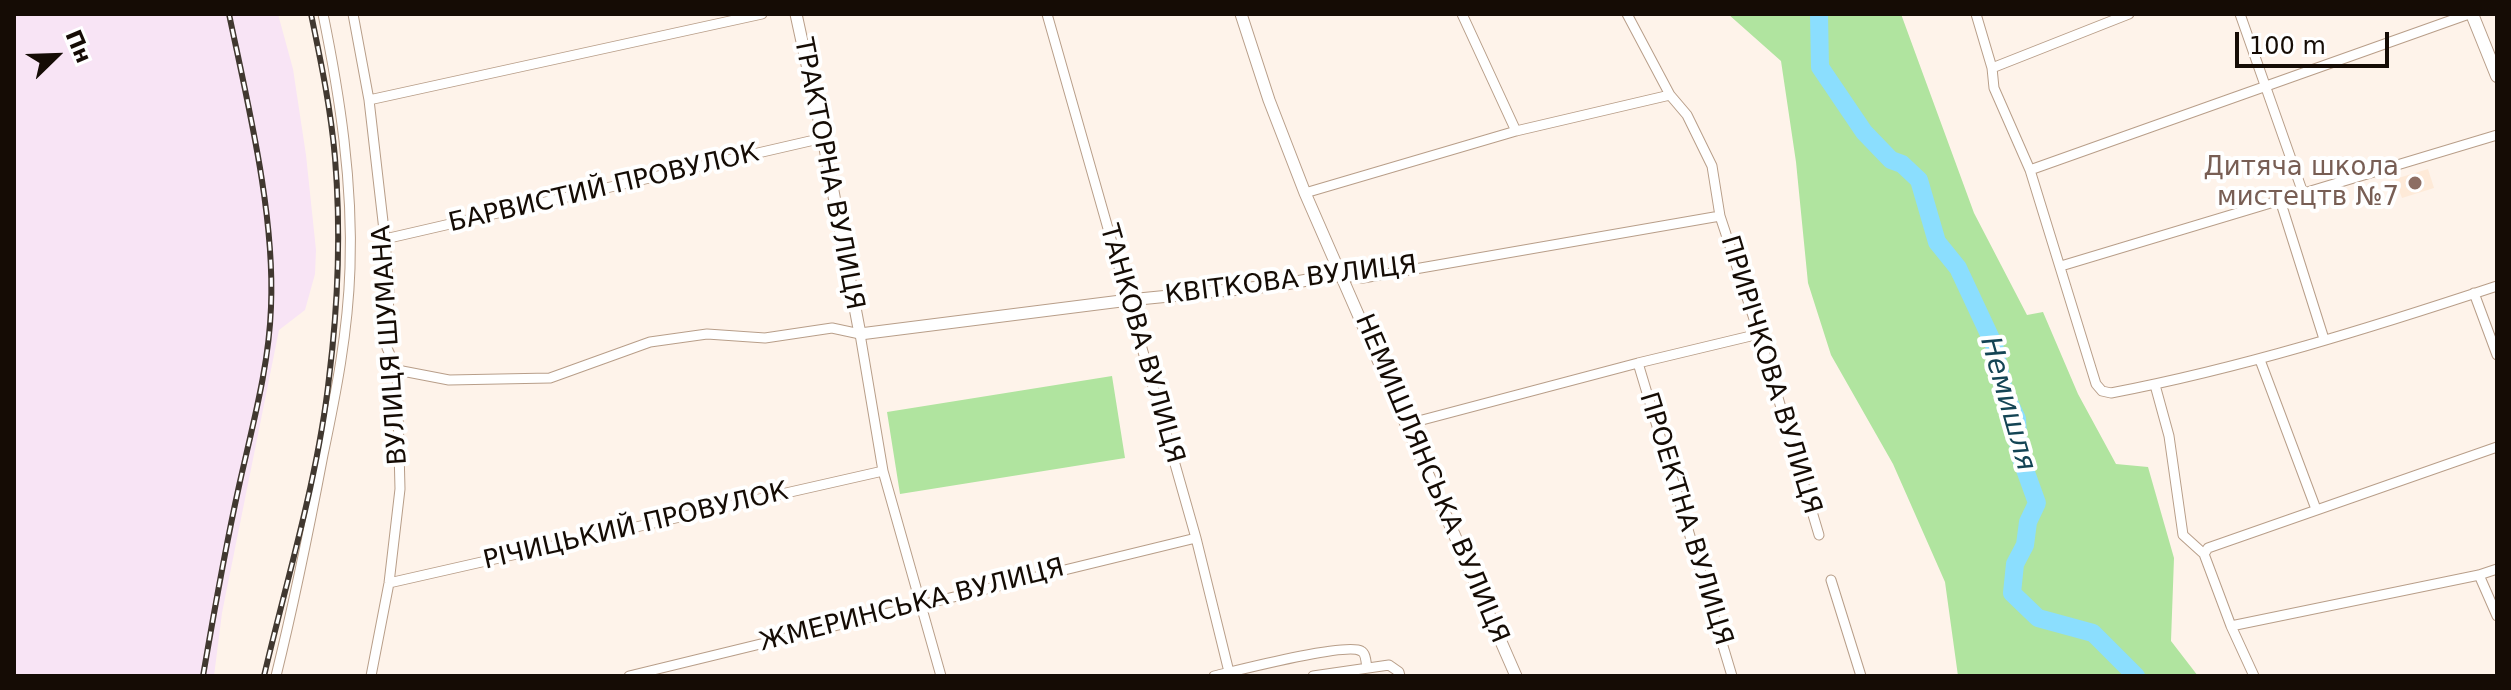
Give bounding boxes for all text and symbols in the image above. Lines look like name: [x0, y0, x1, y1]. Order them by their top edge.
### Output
north arrow: [16, 16, 96, 96]
scale bar: [2239, 16, 2393, 66]
text: Пн: [60, 26, 97, 67]
text: 100 m: [2249, 32, 2326, 60]
street label: ТРАКТОРНА ВУЛИЦЯ: [786, 35, 870, 313]
street label: БАРВИСТИЙ ПРОВУЛОК: [446, 138, 762, 240]
place label: Дитяча школа мистецтв №7: [2203, 152, 2399, 214]
marker: Дитяча школа мистецтв №7: [2406, 174, 2424, 192]
street label: ТАНКОВА ВУЛИЦЯ: [1092, 221, 1190, 467]
street label: ВУЛИЦЯ ШУМАНА: [367, 224, 415, 466]
street label: ПРИРІЧКОВА ВУЛИЦЯ: [1713, 232, 1827, 518]
street label: КВІТКОВА ВУЛИЦЯ: [1163, 250, 1419, 312]
street label: НЕМИШЛЯНСЬКА ВУЛИЦЯ: [1347, 310, 1515, 648]
water label: Немишля: [1972, 333, 2042, 475]
street label: ПРОЕКТНА ВУЛИЦЯ: [1632, 389, 1738, 649]
street label: РІЧИЦЬКИЙ ПРОВУЛОК: [480, 477, 792, 577]
street label: ЖМЕРИНСЬКА ВУЛИЦЯ: [756, 553, 1068, 659]

